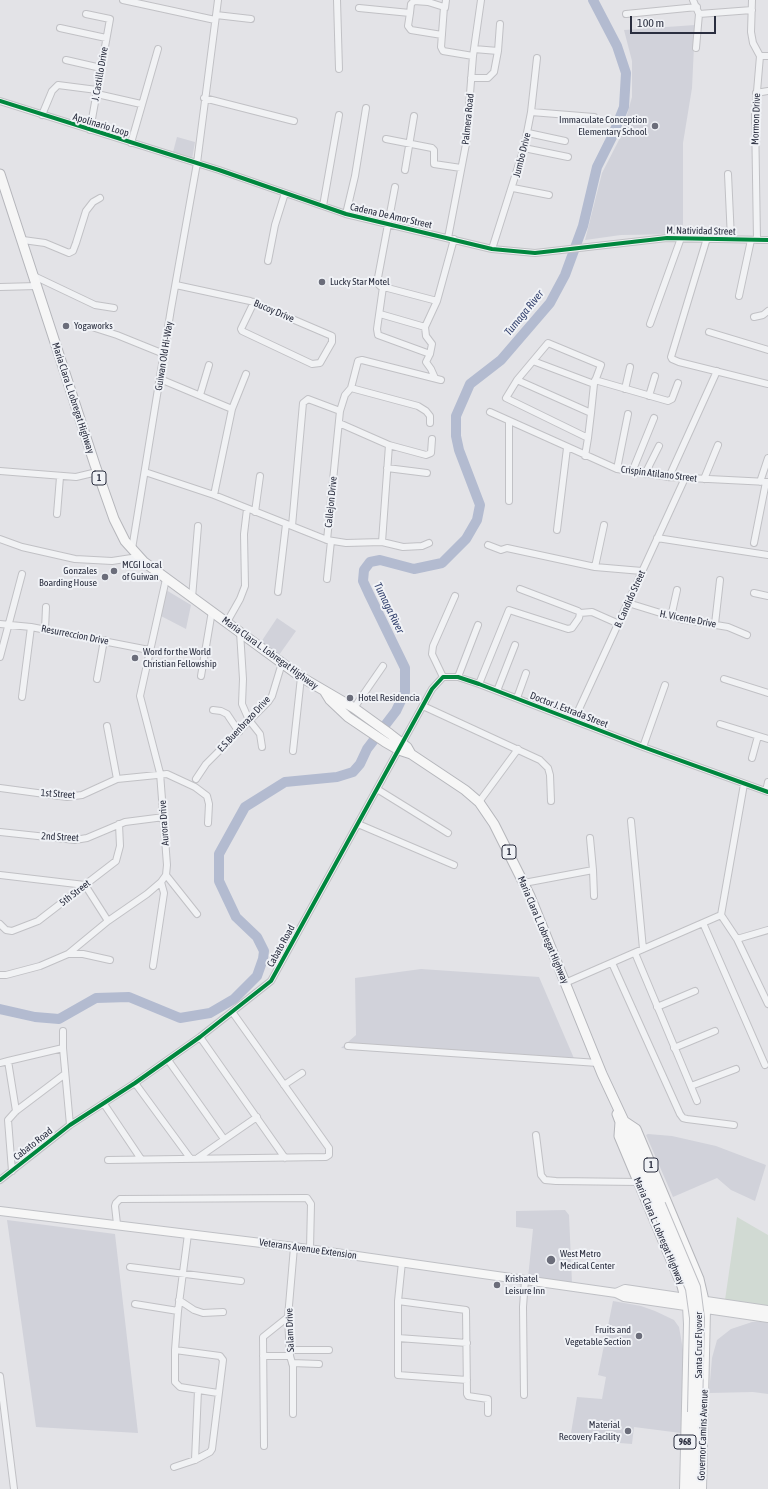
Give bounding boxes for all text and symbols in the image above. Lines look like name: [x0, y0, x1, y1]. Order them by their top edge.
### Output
scale bar: [632, 8, 718, 34]
text: 100 m: [637, 16, 664, 30]
street label: J. Castillo Drive: [89, 46, 111, 102]
street label: Palmera Road: [459, 93, 477, 145]
street label: Mormon Drive: [749, 93, 763, 145]
street label: Apolinario Loop: [71, 111, 131, 139]
place label: Immaculate Conception Elementary School: [559, 114, 647, 138]
marker: Immaculate Conception Elementary School: [650, 121, 660, 131]
street label: Jumbo Drive: [511, 131, 533, 179]
street label: Cadena De Amor Street: [349, 201, 433, 231]
street label: M. Natividad Street: [666, 224, 736, 238]
place label: Lucky Star Motel: [330, 276, 390, 288]
marker: Lucky Star Motel: [317, 277, 327, 287]
water label: Tumaga River: [502, 288, 546, 338]
street label: Bucoy Drive: [252, 297, 296, 325]
place label: Yogaworks: [74, 320, 113, 332]
street label: Guiwan Old Hi-Way: [153, 320, 175, 392]
marker: Yogaworks: [61, 321, 71, 331]
street label: Maria Clara L. Lobregat Highway: [49, 341, 97, 455]
street label: Crispin Atilano Street: [620, 463, 698, 485]
road number: 1: [92, 471, 106, 485]
street label: Callejon Drive: [322, 476, 340, 528]
place label: MCGI Local of Guiwan: [122, 559, 162, 582]
place label: Gonzales Boarding House: [39, 565, 97, 588]
marker: MCGI Local of Guiwan: [109, 566, 119, 576]
street label: B. Candido Street: [612, 568, 648, 630]
marker: Gonzales Boarding House: [100, 572, 110, 582]
water label: Tumaga River: [371, 580, 407, 636]
street label: H. Vicente Drive: [659, 608, 717, 630]
street label: Maria Clara L. Lobregat Highway: [220, 614, 320, 692]
street label: Resurreccion Drive: [40, 623, 110, 647]
place label: Word for the World Christian Fellowship: [143, 646, 217, 670]
marker: Word for the World Christian Fellowship: [130, 653, 140, 663]
street label: Doctor J. Estrada Street: [528, 690, 610, 730]
place label: Hotel Residencia: [358, 692, 420, 704]
marker: Hotel Residencia: [345, 693, 355, 703]
street label: E.S.Buenbrazo Drive: [215, 694, 273, 754]
street label: 1st Street: [40, 787, 76, 801]
street label: Aurora Drive: [156, 800, 172, 846]
street label: 2nd Street: [41, 830, 79, 844]
road number: 1: [502, 845, 516, 859]
street label: Maria Clara L. Lobregat Highway: [515, 874, 571, 986]
street label: 5th Street: [57, 877, 93, 909]
street label: Cabato Road: [264, 923, 298, 969]
street label: Cabato Road: [11, 1125, 55, 1163]
road number: 1: [644, 1158, 658, 1172]
street label: Maria Clara L. Lobregat Highway: [631, 1175, 687, 1287]
street label: Veterans Avenue Extension: [258, 1236, 358, 1262]
place label: West Metro Medical Center: [560, 1248, 615, 1272]
marker: West Metro Medical Center: [545, 1254, 557, 1266]
place label: Krishatel Leisure Inn: [505, 1273, 545, 1296]
marker: Krishatel Leisure Inn: [492, 1280, 502, 1290]
street label: Salam Drive: [283, 1308, 297, 1352]
street label: Santa Cruz Flyover: [693, 1312, 705, 1378]
place label: Fruits and Vegetable Section: [565, 1324, 631, 1348]
marker: Fruits and Vegetable Section: [634, 1331, 644, 1341]
street label: Governor Camins Avenue: [695, 1389, 711, 1481]
place label: Material Recovery Facility: [559, 1419, 620, 1442]
marker: Material Recovery Facility: [623, 1426, 633, 1436]
road number: 968: [674, 1435, 696, 1449]

